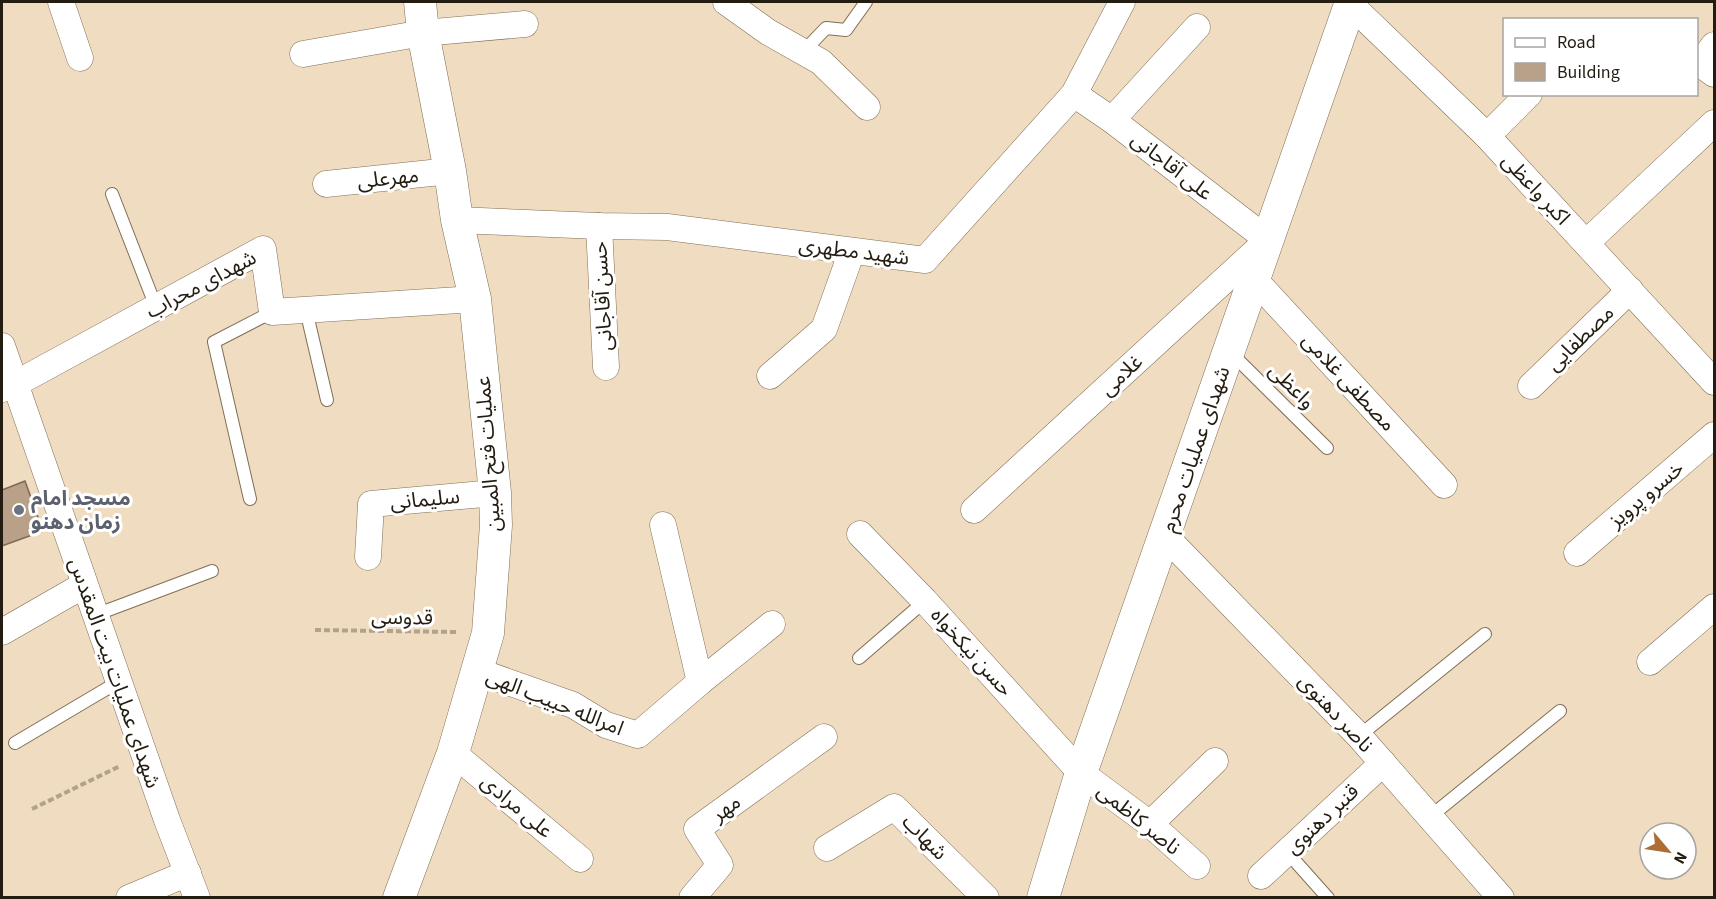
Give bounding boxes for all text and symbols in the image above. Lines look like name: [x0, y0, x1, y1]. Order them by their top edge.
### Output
legend: [1503, 18, 1698, 96]
text: Road: [1557, 30, 1596, 55]
text: Building: [1557, 60, 1620, 85]
street label: علی آقاجانی: [1125, 124, 1219, 208]
street label: اکبر واعظی: [1495, 146, 1577, 232]
street label: مهرعلی: [356, 160, 420, 196]
street label: شهید مطهری: [797, 229, 911, 273]
street label: حسن آقاجانی: [584, 240, 620, 352]
street label: شهدای محراب: [140, 242, 262, 326]
street label: مصطفایی: [1539, 298, 1621, 378]
street label: مصطفی غلامی: [1295, 326, 1403, 438]
street label: غلامی: [1093, 347, 1149, 403]
street label: واعظی: [1262, 356, 1322, 416]
street label: شهدای عملیات محرم: [1153, 362, 1238, 536]
street label: عملیات فتح المبین: [468, 375, 508, 533]
street label: خسرو پرویز: [1601, 453, 1690, 535]
street label: سلیمانی: [389, 481, 461, 517]
place label: مسجد امام زمان دهنو: [31, 483, 131, 537]
marker: مسجد امام زمان دهنو: [12, 503, 26, 517]
street label: شهدای عملیات بیت المقدس: [61, 554, 169, 792]
street label: قدوسی: [371, 601, 433, 633]
street label: حسن نیکخواه: [924, 601, 1020, 703]
street label: امرالله حبیب الهی: [482, 661, 628, 743]
street label: ناصر دهنوی: [1291, 667, 1381, 759]
street label: علی مرادی: [474, 767, 560, 845]
street label: ناصر کاظمی: [1091, 776, 1187, 862]
street label: قنبر دهنوی: [1278, 777, 1366, 861]
street label: مهر: [704, 787, 747, 830]
street label: شهاب: [895, 807, 955, 867]
north arrow: [1638, 821, 1698, 881]
text: N: [1668, 848, 1692, 868]

